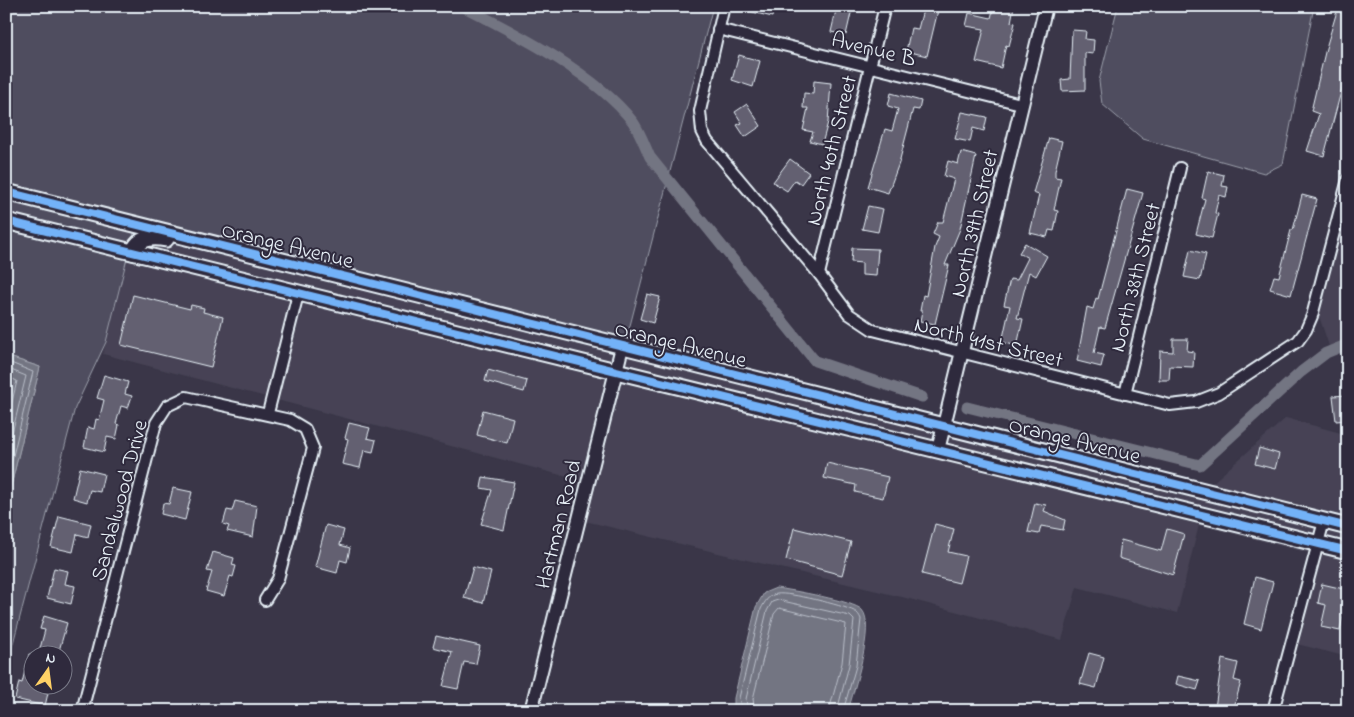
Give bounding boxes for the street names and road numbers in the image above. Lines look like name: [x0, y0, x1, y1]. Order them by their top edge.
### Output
street label: Avenue B: [828, 25, 919, 77]
street label: North 40th Street: [799, 72, 867, 229]
street label: North 39th Street: [943, 146, 1009, 301]
street label: North 38th Street: [1103, 199, 1171, 356]
street label: Orange Avenue: [218, 215, 357, 280]
street label: North 41st Street: [911, 310, 1066, 378]
street label: Orange Avenue: [611, 314, 750, 379]
street label: Orange Avenue: [1005, 410, 1144, 475]
street label: Sandalwood Drive: [84, 416, 158, 585]
street label: Hartman Road: [528, 457, 591, 593]

